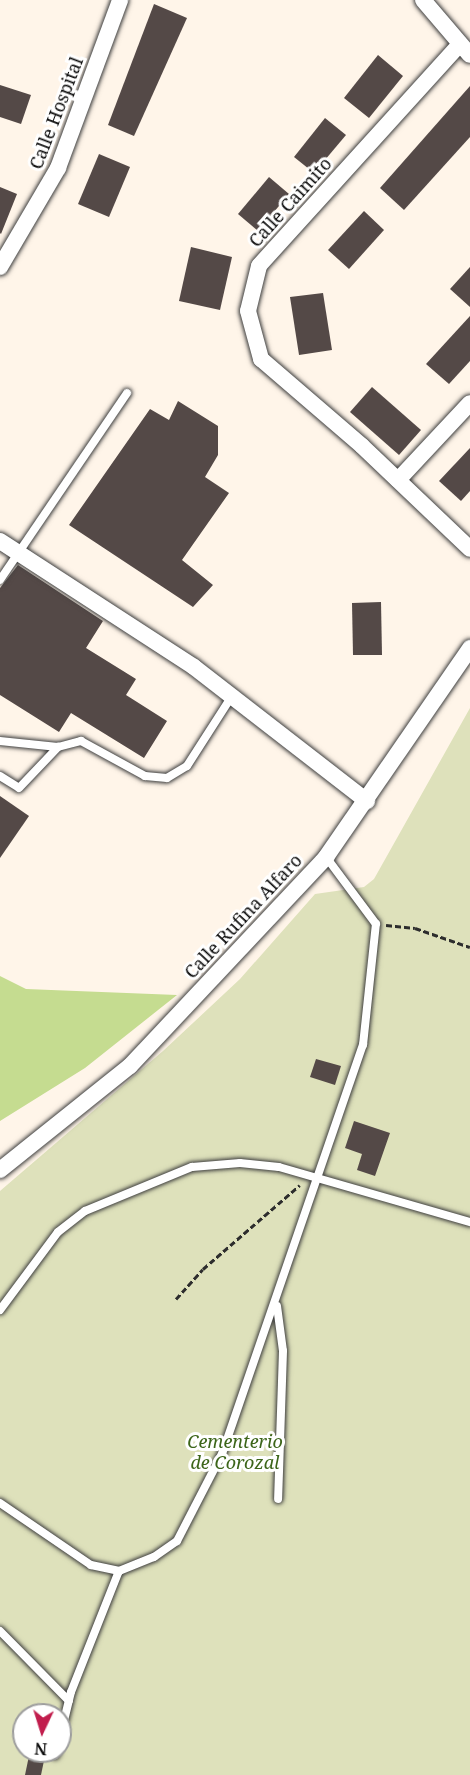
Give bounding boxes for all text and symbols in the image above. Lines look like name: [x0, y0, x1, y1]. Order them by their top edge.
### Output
street label: Calle Hospital: [25, 54, 87, 172]
street label: Calle Caimito: [244, 153, 336, 251]
street label: Calle Rufina Alfaro: [180, 849, 306, 983]
park label: Cementerio de Corozal: [187, 1431, 283, 1474]
north arrow: [12, 1703, 72, 1763]
text: N: [34, 1738, 48, 1760]

